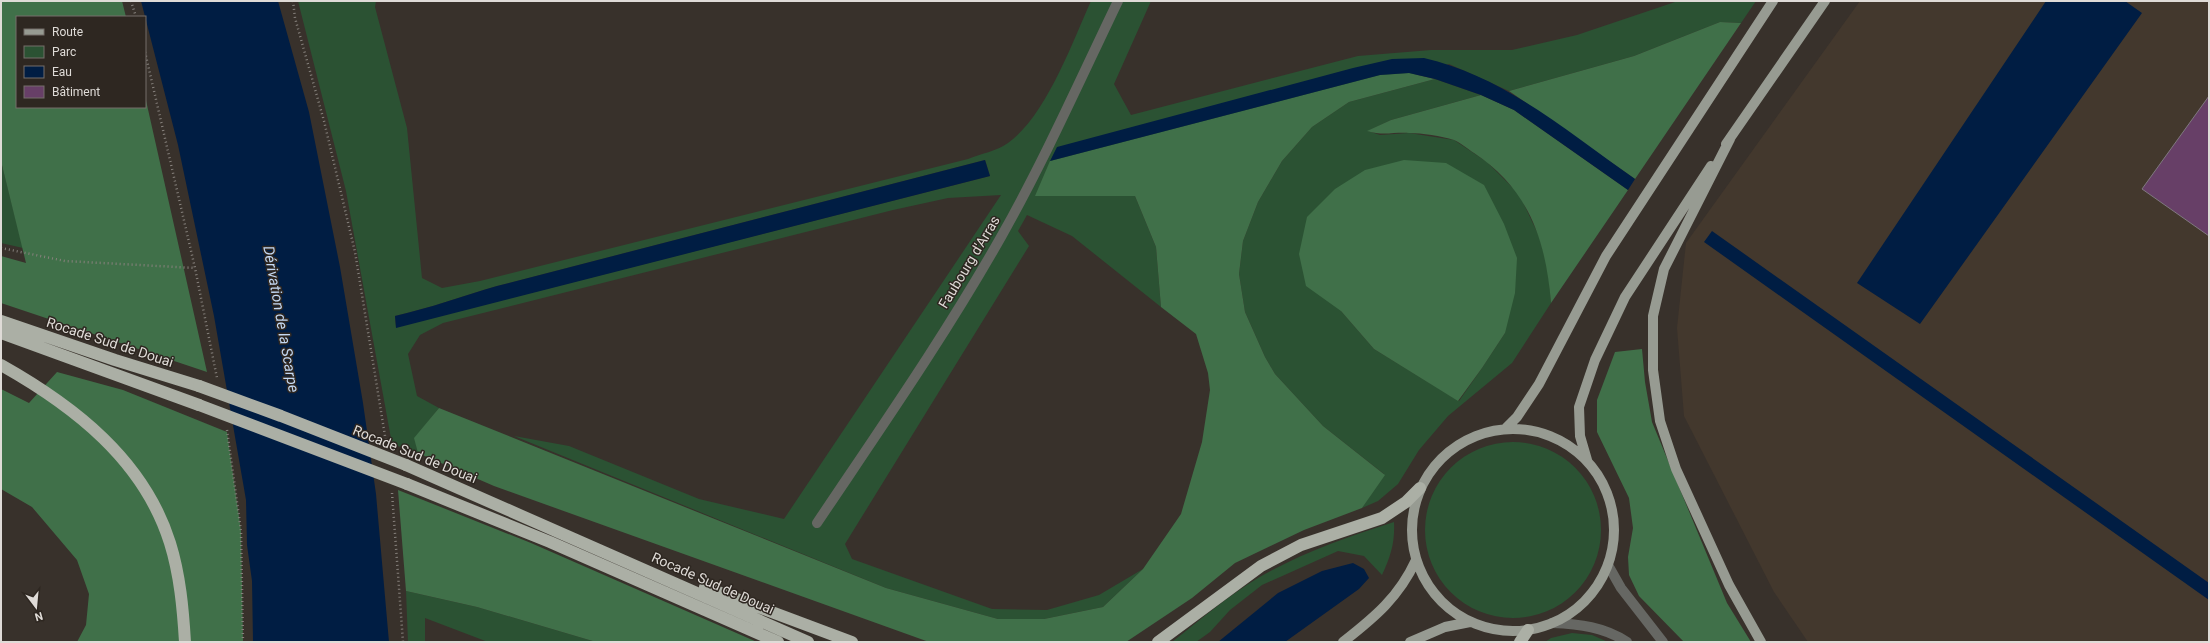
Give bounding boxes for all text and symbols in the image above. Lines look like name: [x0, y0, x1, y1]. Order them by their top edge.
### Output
legend: [16, 16, 146, 108]
text: Route: [52, 25, 83, 39]
text: Parc: [52, 45, 76, 59]
text: Eau: [52, 65, 72, 79]
text: Bâtiment: [52, 85, 100, 99]
street label: Faubourg d'Arras: [935, 213, 1003, 311]
water label: Dérivation de la Scarpe: [259, 244, 303, 394]
street label: Rocade Sud de Douai: [45, 314, 175, 370]
street label: Rocade Sud de Douai: [351, 422, 479, 486]
street label: Rocade Sud de Douai: [649, 549, 777, 617]
north arrow: [16, 587, 56, 627]
text: N: [33, 609, 44, 624]

